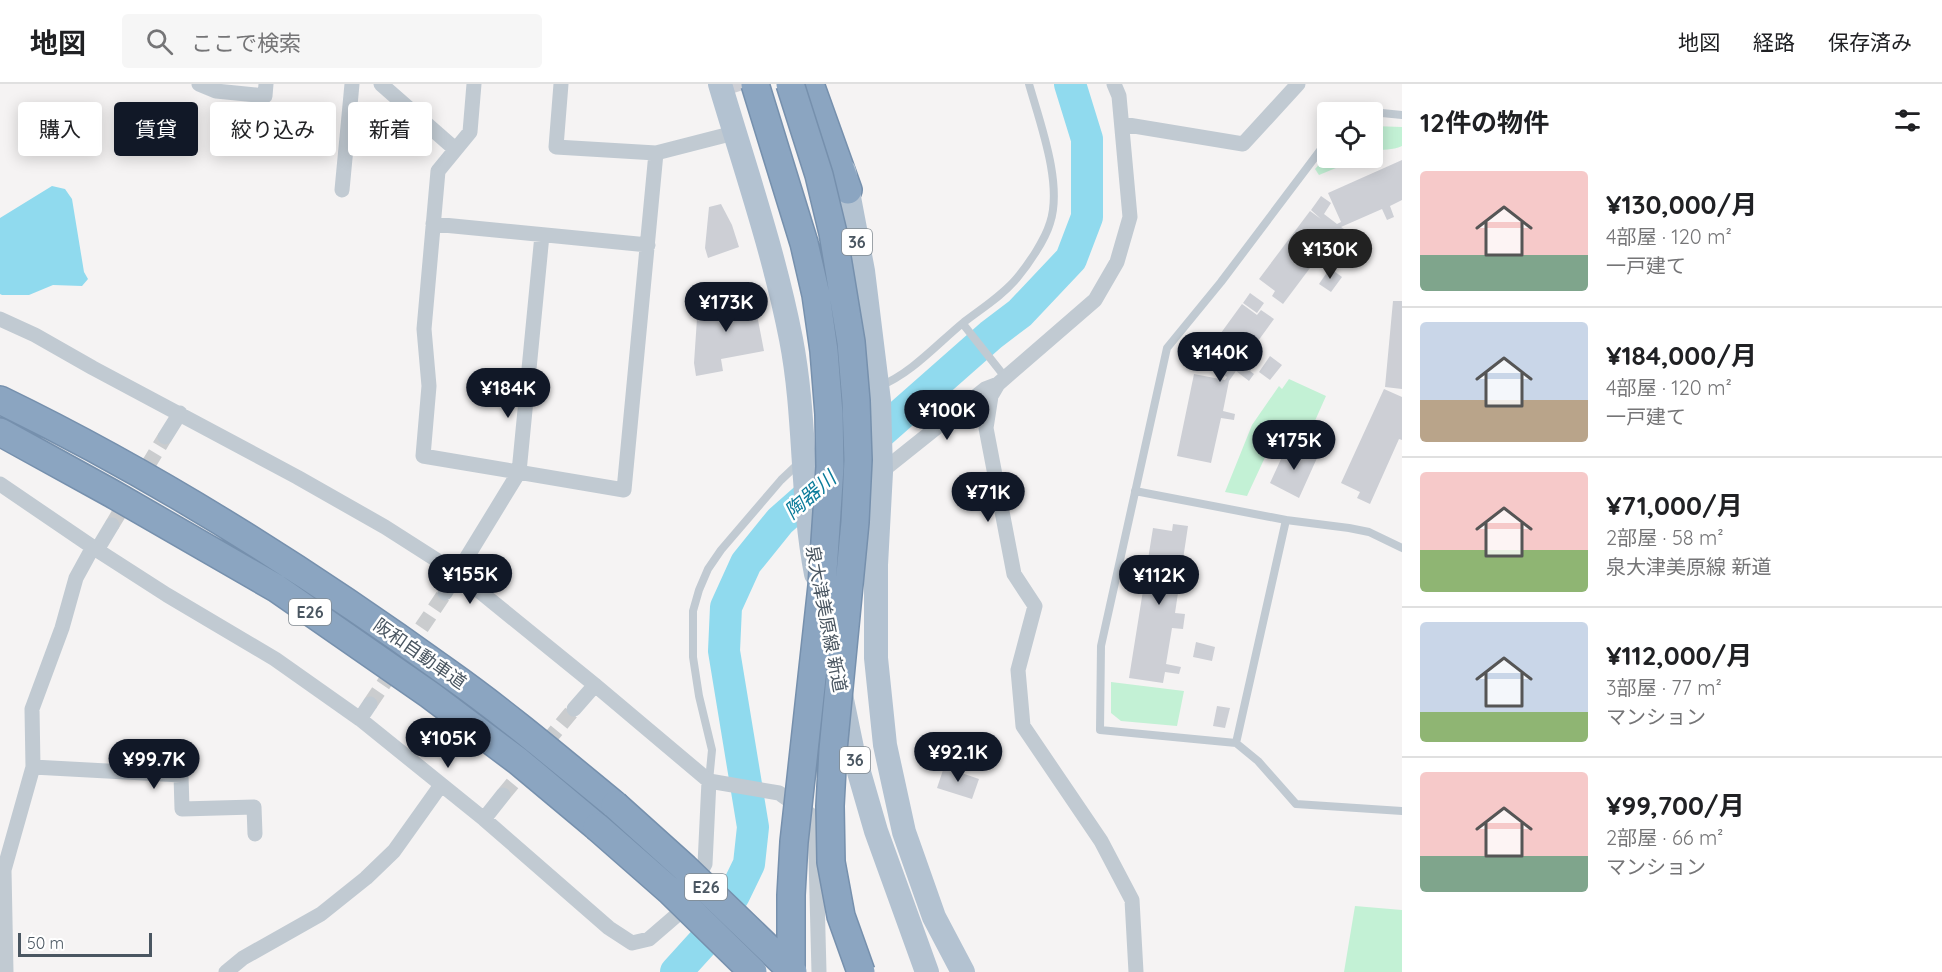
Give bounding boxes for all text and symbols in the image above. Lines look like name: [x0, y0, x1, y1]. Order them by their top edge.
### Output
search box: [122, 14, 542, 68]
text: 地図: [30, 25, 86, 60]
icon: search: [143, 25, 176, 58]
text: ここで検索: [191, 29, 301, 57]
text: 地図: [1678, 29, 1720, 55]
text: 経路: [1753, 29, 1795, 55]
text: 保存済み: [1828, 29, 1912, 55]
chip: 購入: [18, 102, 102, 156]
chip: 賃貸: [114, 102, 198, 156]
chip: 絞り込み: [210, 102, 336, 156]
chip: 新着: [348, 102, 432, 156]
map controls: [1317, 102, 1383, 168]
button: locate: [1317, 102, 1383, 168]
icon: filters: [1891, 104, 1924, 137]
text: 12件の物件: [1420, 106, 1549, 139]
text: ¥130,000/月: [1606, 188, 1757, 221]
icon: home: [1468, 195, 1540, 267]
text: 4部屋 · 120 m²: [1606, 224, 1732, 249]
road number: 36: [842, 229, 872, 255]
pin: ¥130K: [1288, 229, 1372, 280]
text: ¥130K: [1302, 236, 1358, 261]
text: 一戸建て: [1606, 253, 1686, 278]
pin: ¥173K: [684, 282, 768, 333]
text: ¥173K: [699, 289, 753, 314]
pin: ¥140K: [1178, 332, 1262, 383]
text: ¥140K: [1192, 339, 1248, 364]
text: ¥184,000/月: [1606, 339, 1757, 372]
icon: home: [1468, 346, 1540, 418]
pin: ¥184K: [466, 368, 550, 419]
text: ¥184K: [480, 375, 536, 400]
text: 4部屋 · 120 m²: [1606, 375, 1732, 400]
pin: ¥100K: [905, 390, 989, 441]
text: ¥100K: [918, 397, 976, 422]
text: 一戸建て: [1606, 404, 1686, 429]
pin: ¥175K: [1252, 420, 1336, 471]
text: ¥175K: [1266, 427, 1322, 452]
water label: 陶器川: [779, 464, 842, 524]
pin: ¥71K: [952, 472, 1024, 523]
text: ¥71K: [966, 479, 1010, 504]
text: ¥71,000/月: [1606, 489, 1743, 522]
icon: home: [1468, 496, 1540, 568]
text: 2部屋 · 58 m²: [1606, 525, 1724, 550]
street label: 泉大津美原線 新道: [801, 544, 852, 694]
pin: ¥155K: [428, 554, 512, 605]
text: 泉大津美原線 新道: [1606, 554, 1771, 579]
pin: ¥112K: [1117, 555, 1201, 606]
text: ¥155K: [442, 561, 498, 586]
text: ¥112K: [1133, 562, 1185, 587]
road number: E26: [289, 599, 331, 625]
street label: 阪和自動車道: [369, 613, 471, 694]
text: ¥112,000/月: [1606, 639, 1752, 672]
icon: home: [1468, 646, 1540, 718]
text: 3部屋 · 77 m²: [1606, 675, 1722, 700]
text: マンション: [1606, 704, 1706, 729]
pin: ¥105K: [406, 718, 490, 769]
text: ¥105K: [420, 725, 476, 750]
pin: ¥92.1K: [909, 732, 1007, 783]
pin: ¥99.7K: [105, 739, 203, 790]
text: ¥92.1K: [928, 739, 988, 764]
text: ¥99.7K: [123, 746, 185, 771]
road number: 36: [840, 747, 870, 773]
text: ¥99,700/月: [1606, 789, 1745, 822]
icon: home: [1468, 796, 1540, 868]
text: 2部屋 · 66 m²: [1606, 825, 1723, 850]
text: マンション: [1606, 854, 1706, 879]
road number: E26: [685, 874, 727, 900]
scale bar: [18, 930, 152, 958]
text: 50 m: [27, 933, 64, 953]

